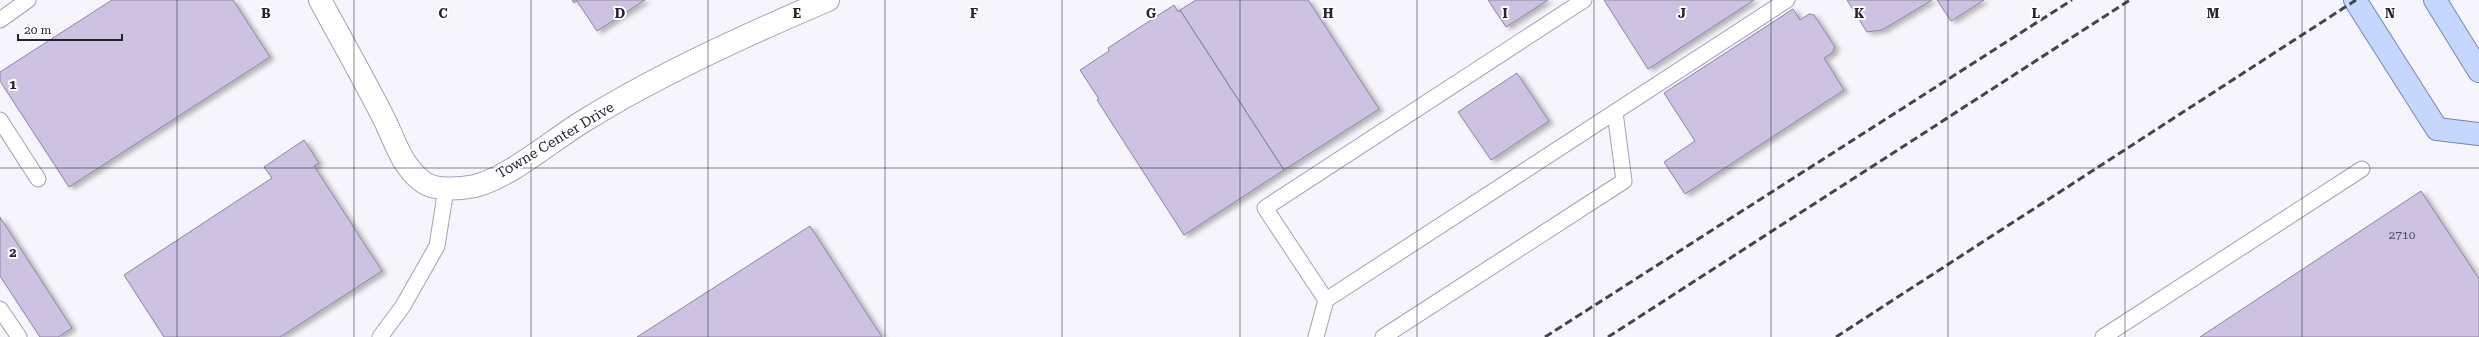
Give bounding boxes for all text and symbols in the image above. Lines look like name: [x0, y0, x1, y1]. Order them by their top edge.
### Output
text: B: [261, 6, 271, 21]
text: C: [438, 6, 448, 21]
text: D: [615, 6, 625, 21]
text: E: [793, 6, 801, 21]
text: F: [970, 6, 978, 21]
text: G: [1146, 6, 1156, 21]
text: H: [1323, 6, 1334, 21]
text: I: [1502, 6, 1508, 21]
text: J: [1678, 6, 1686, 21]
text: K: [1854, 6, 1865, 21]
text: L: [2032, 6, 2040, 21]
text: M: [2207, 6, 2220, 21]
text: N: [2385, 6, 2395, 21]
scale bar: [18, 16, 122, 42]
text: 20 m: [24, 23, 51, 37]
text: 1: [9, 77, 17, 92]
street label: Towne Center Drive: [493, 98, 617, 181]
house number: 2710: [2389, 228, 2416, 242]
text: 2: [9, 245, 17, 260]

